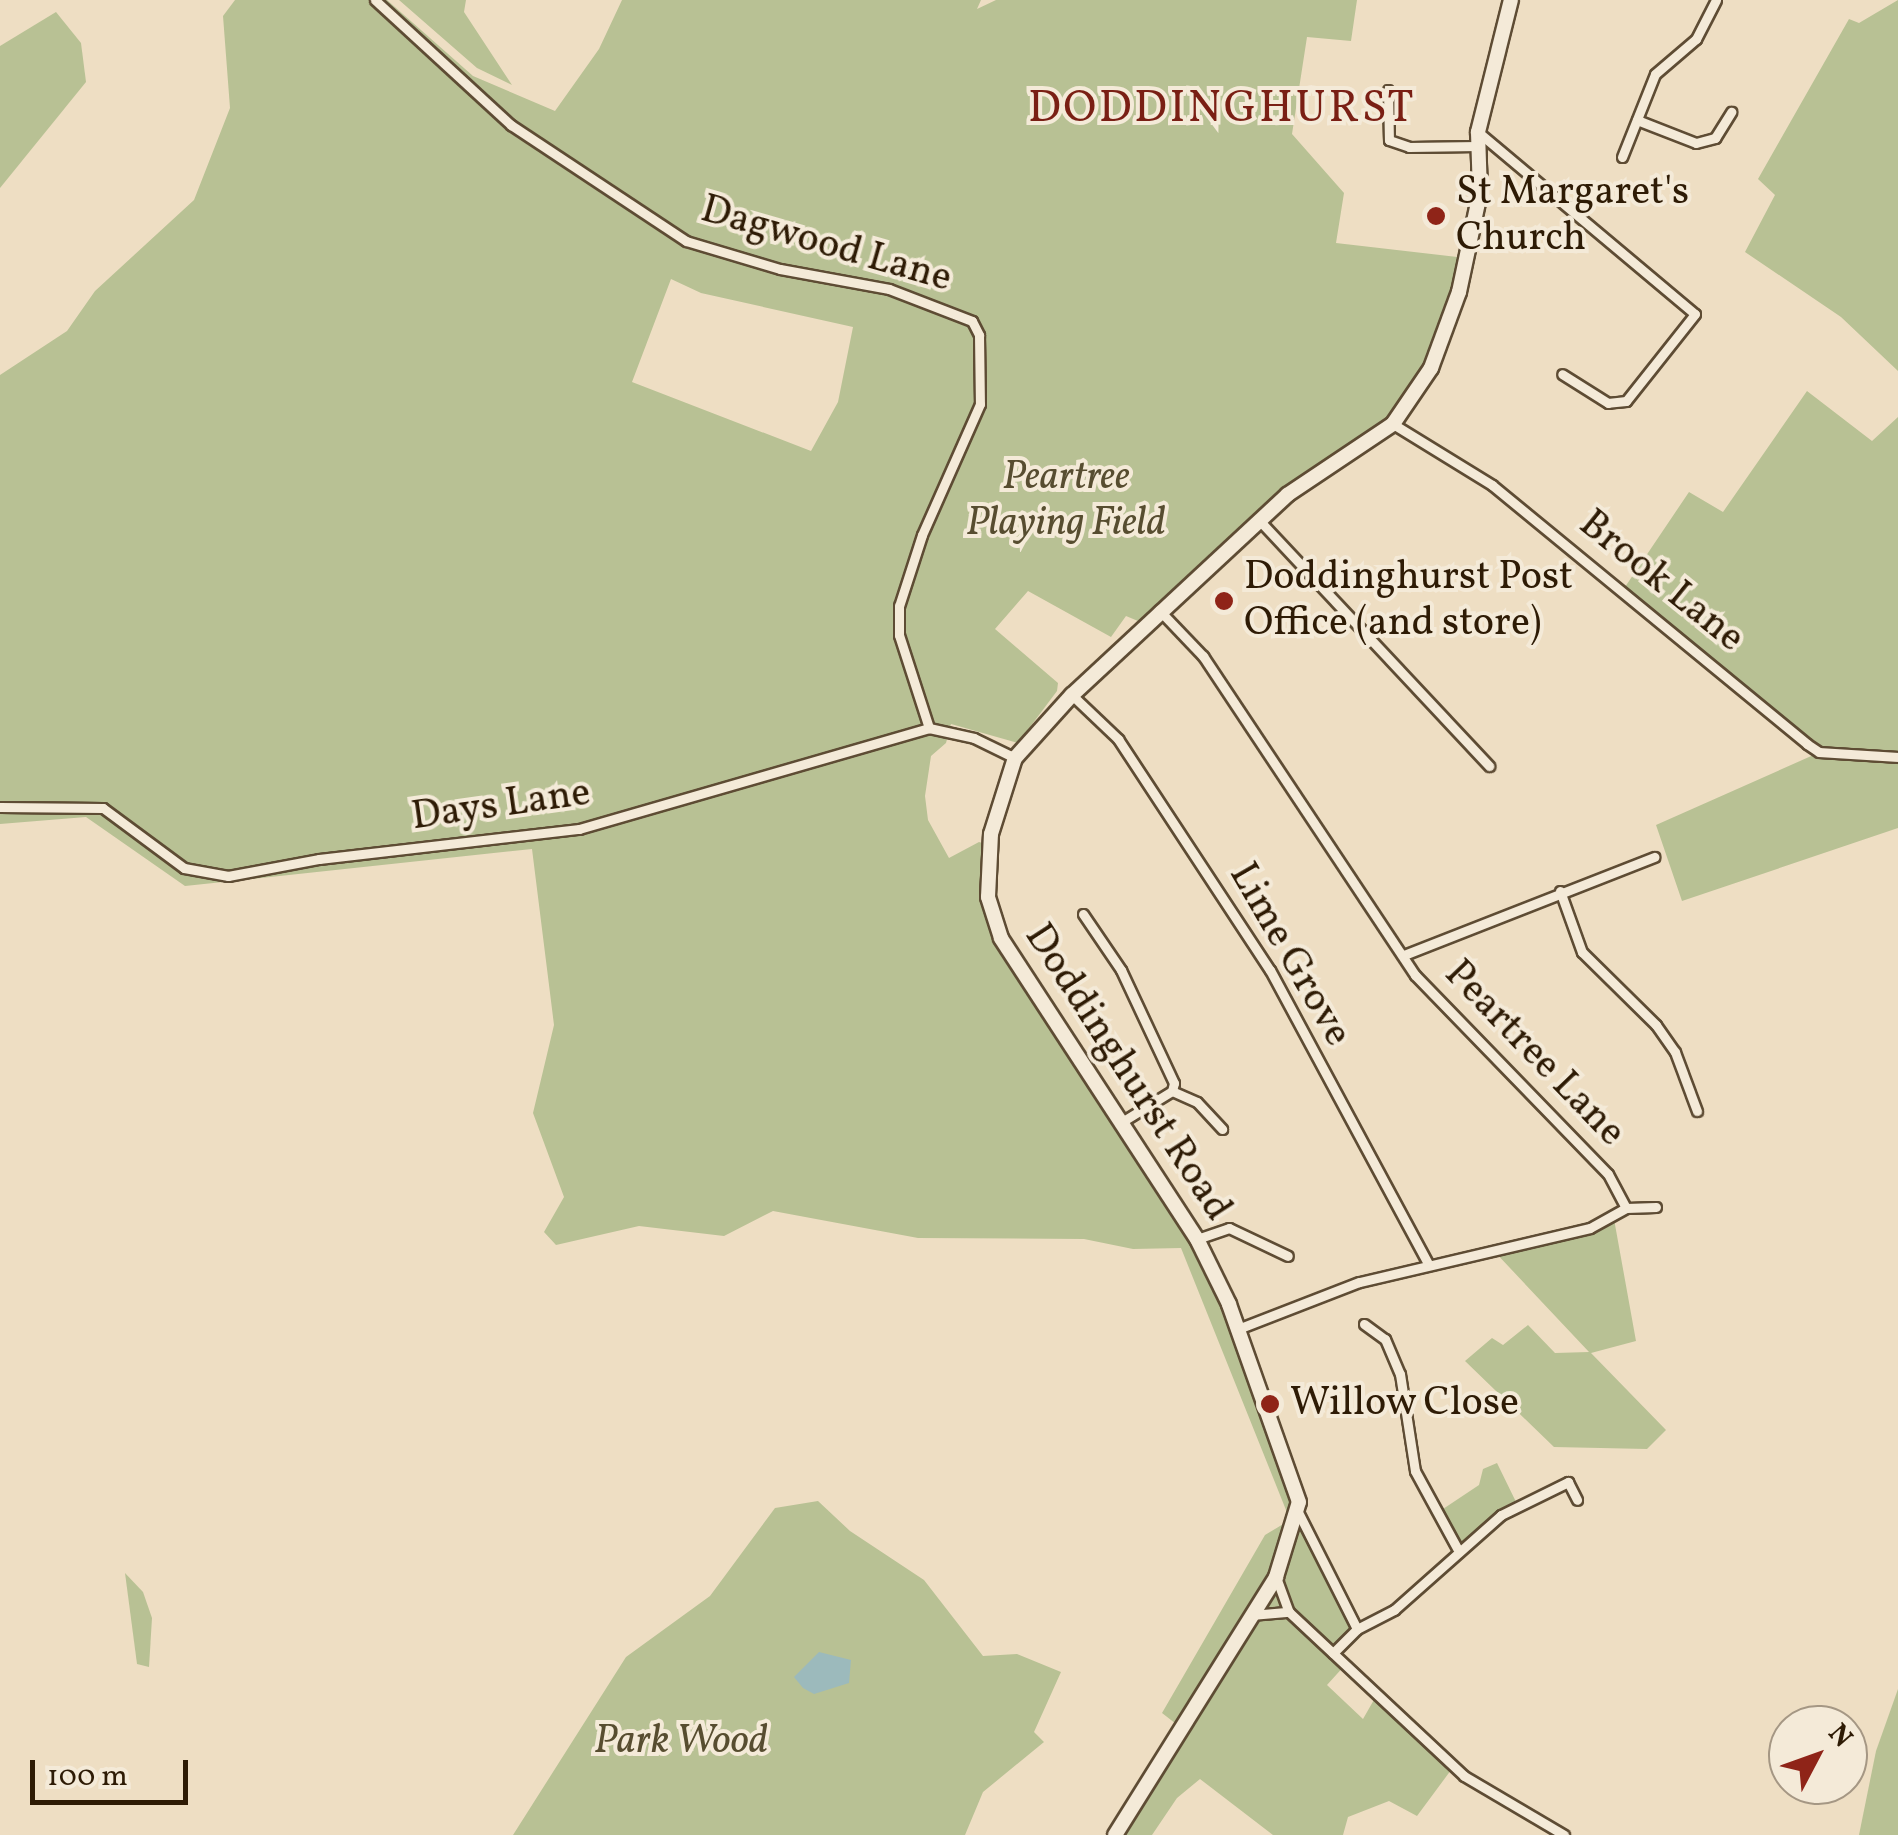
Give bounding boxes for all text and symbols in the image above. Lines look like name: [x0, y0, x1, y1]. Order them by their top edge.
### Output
district label: DODDINGHURST: [1028, 83, 1416, 137]
place label: St Margaret's Church: [1456, 169, 1689, 263]
street label: Dagwood Lane: [695, 186, 957, 304]
marker: St Margaret's Church: [1425, 205, 1447, 227]
park label: Peartree Playing Field: [966, 454, 1166, 548]
street label: Brook Lane: [1569, 501, 1753, 663]
place label: Doddinghurst Post Office (and store): [1244, 554, 1573, 648]
marker: Doddinghurst Post Office (and store): [1213, 590, 1235, 612]
street label: Days Lane: [409, 770, 593, 842]
street label: Lime Grove: [1217, 855, 1361, 1055]
street label: Doddinghurst Road: [1013, 915, 1241, 1231]
street label: Peartree Lane: [1433, 951, 1635, 1157]
place label: Willow Close: [1290, 1380, 1520, 1428]
marker: Willow Close: [1259, 1393, 1281, 1415]
north arrow: [1768, 1705, 1868, 1805]
text: N: [1818, 1716, 1861, 1757]
park label: Park Wood: [594, 1718, 768, 1766]
scale bar: [35, 1740, 192, 1802]
text: 100 m: [47, 1756, 128, 1798]

